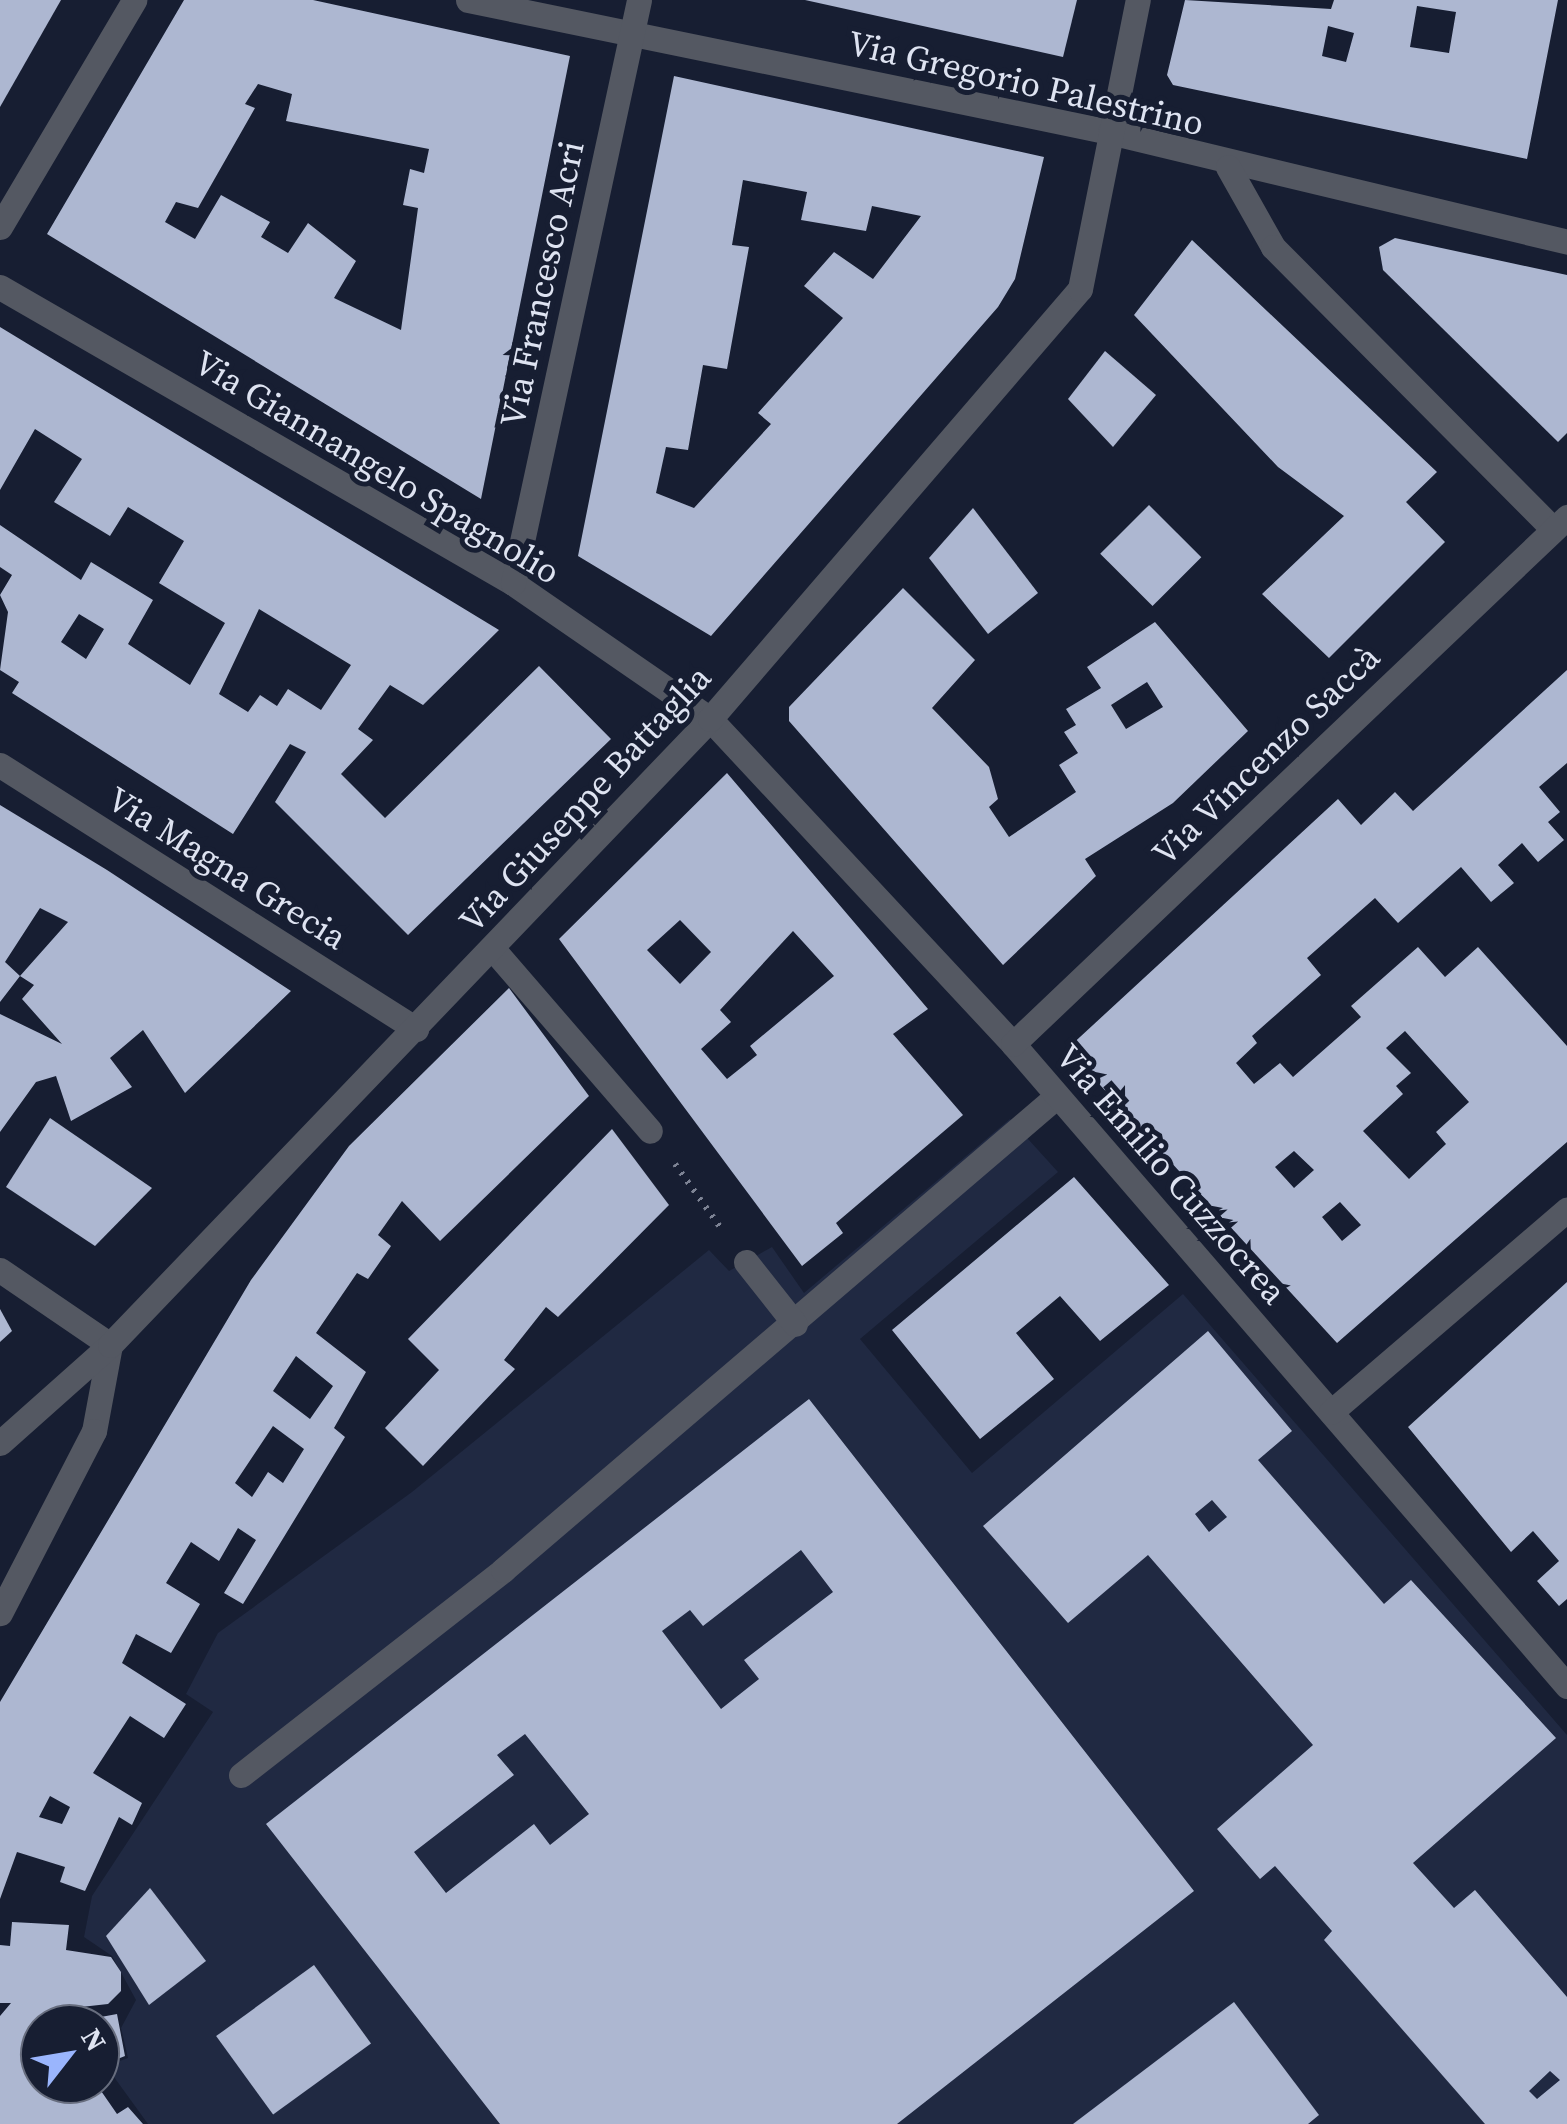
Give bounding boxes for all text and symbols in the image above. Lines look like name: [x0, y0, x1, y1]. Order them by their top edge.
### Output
street label: Via Gregorio Palestrino: [844, 22, 1208, 144]
street label: Via Francesco Acri: [491, 137, 593, 431]
street label: Via Giannangelo Spagnolio: [187, 341, 567, 593]
street label: Via Vincenzo Saccà: [1143, 636, 1389, 874]
street label: Via Giuseppe Battaglia: [450, 657, 720, 941]
street label: Via Magna Grecia: [100, 778, 354, 958]
street label: Via Emilio Cuzzocrea: [1047, 1036, 1295, 1312]
north arrow: [20, 2004, 120, 2104]
text: N: [72, 2021, 116, 2058]

